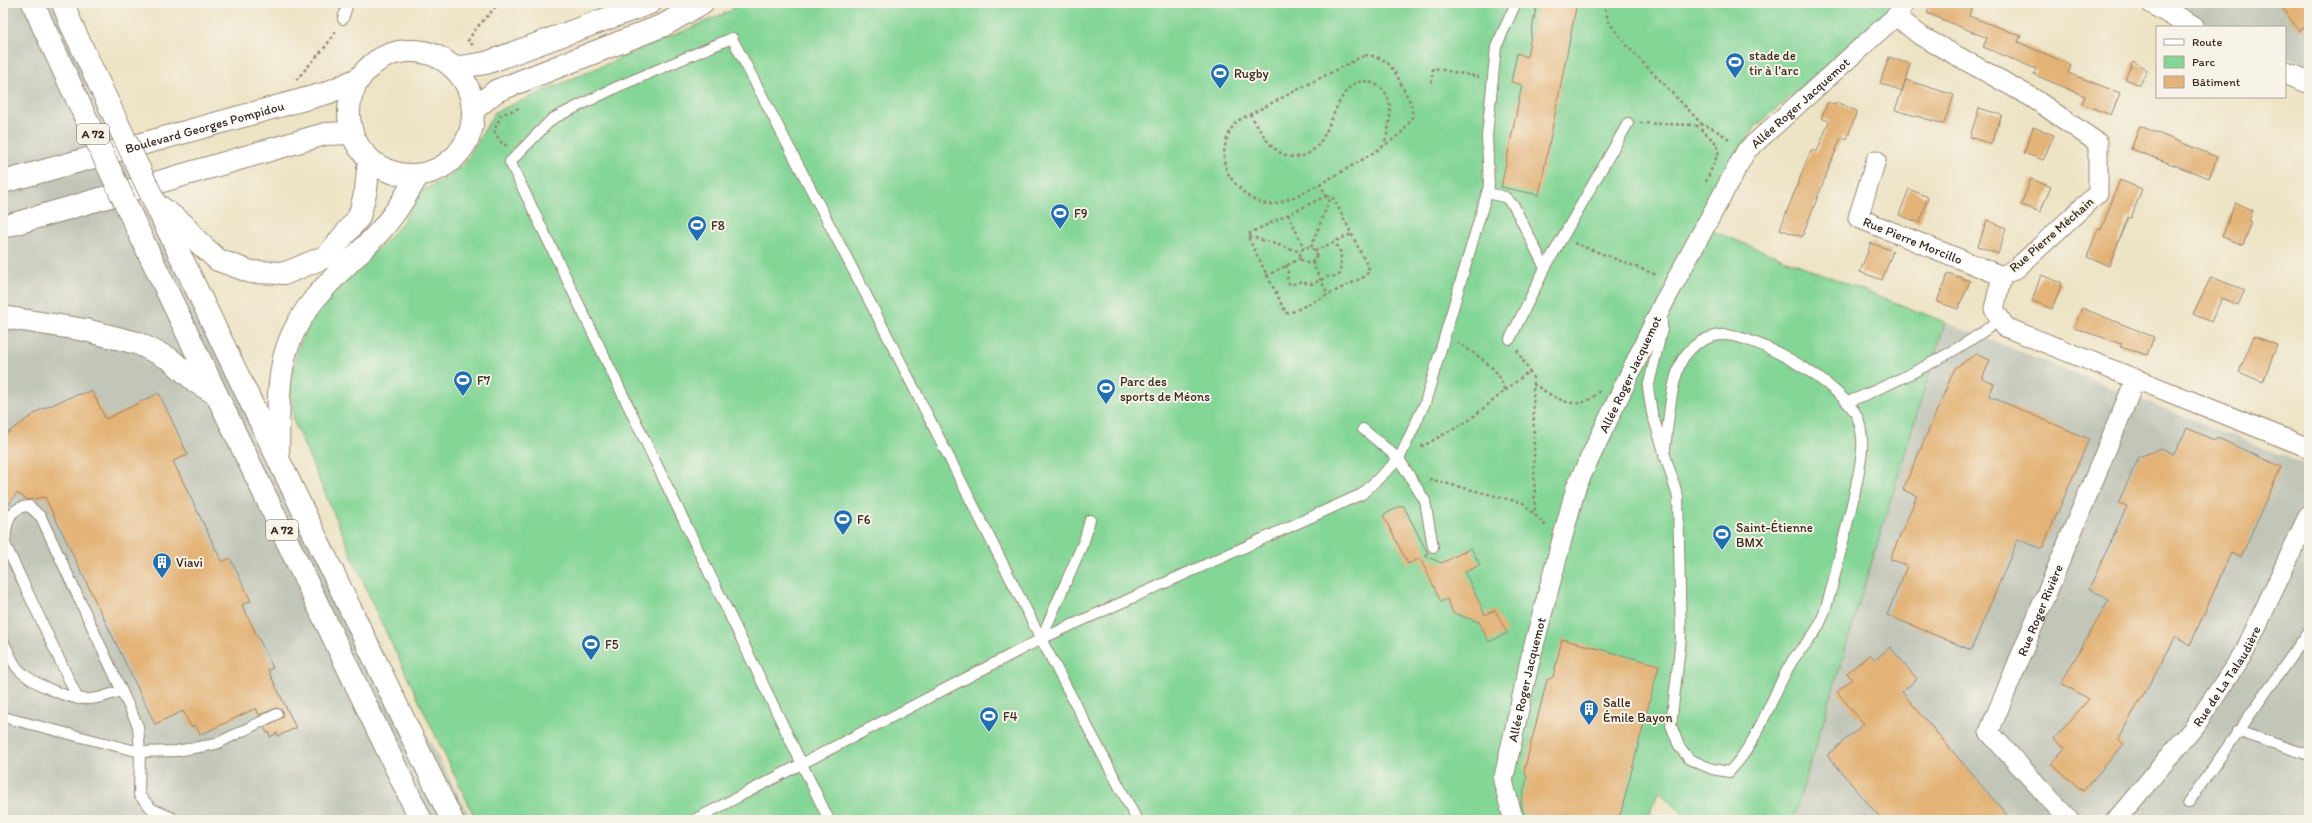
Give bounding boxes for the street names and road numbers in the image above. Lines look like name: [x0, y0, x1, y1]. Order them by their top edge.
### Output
street label: Allée Roger Jacquemot: [1748, 55, 1853, 151]
street label: Boulevard Georges Pompidou: [124, 98, 286, 156]
road number: A 72: [77, 124, 109, 144]
street label: Rue Pierre Méchain: [2006, 194, 2097, 275]
street label: Rue Pierre Morcillo: [1861, 214, 1965, 267]
street label: Allée Roger Jacquemot: [1596, 313, 1664, 435]
road number: A 72: [266, 520, 298, 540]
street label: Rue Roger Rivière: [2014, 562, 2066, 658]
street label: Allée Roger Jacquemot: [1505, 616, 1549, 744]
street label: Rue de La Talaudière: [2190, 623, 2264, 730]

